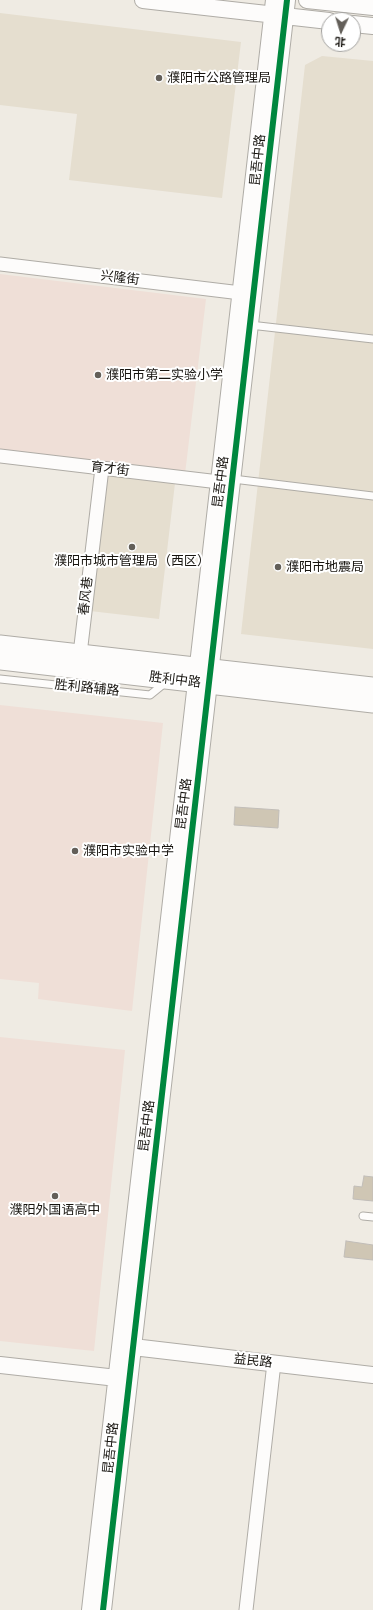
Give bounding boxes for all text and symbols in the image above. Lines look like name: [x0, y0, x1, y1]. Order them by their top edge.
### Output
north arrow: [321, 12, 361, 52]
text: 北: [334, 35, 346, 51]
place label: 濮阳市公路管理局: [167, 70, 271, 86]
marker: 濮阳市公路管理局: [154, 73, 164, 83]
street label: 昆吾中路: [248, 133, 268, 187]
street label: 兴隆街: [100, 268, 140, 288]
place label: 濮阳市第二实验小学: [106, 367, 223, 383]
marker: 濮阳市第二实验小学: [93, 370, 103, 380]
street label: 昆吾中路: [210, 455, 232, 509]
street label: 育才街: [90, 459, 130, 479]
marker: 濮阳市城市管理局（西区）: [127, 542, 137, 552]
place label: 濮阳市城市管理局（西区）: [54, 553, 210, 569]
place label: 濮阳市地震局: [286, 559, 364, 575]
marker: 濮阳市地震局: [273, 562, 283, 572]
street label: 春风巷: [76, 576, 96, 616]
street label: 胜利中路: [148, 669, 202, 691]
street label: 胜利路辅路: [54, 677, 120, 699]
street label: 昆吾中路: [173, 777, 195, 831]
place label: 濮阳市实验中学: [83, 843, 174, 859]
marker: 濮阳市实验中学: [70, 846, 80, 856]
street label: 昆吾中路: [136, 1099, 158, 1153]
marker: 濮阳外国语高中: [50, 1191, 60, 1201]
place label: 濮阳外国语高中: [10, 1202, 100, 1218]
street label: 益民路: [233, 1351, 273, 1371]
street label: 昆吾中路: [101, 1421, 121, 1475]

